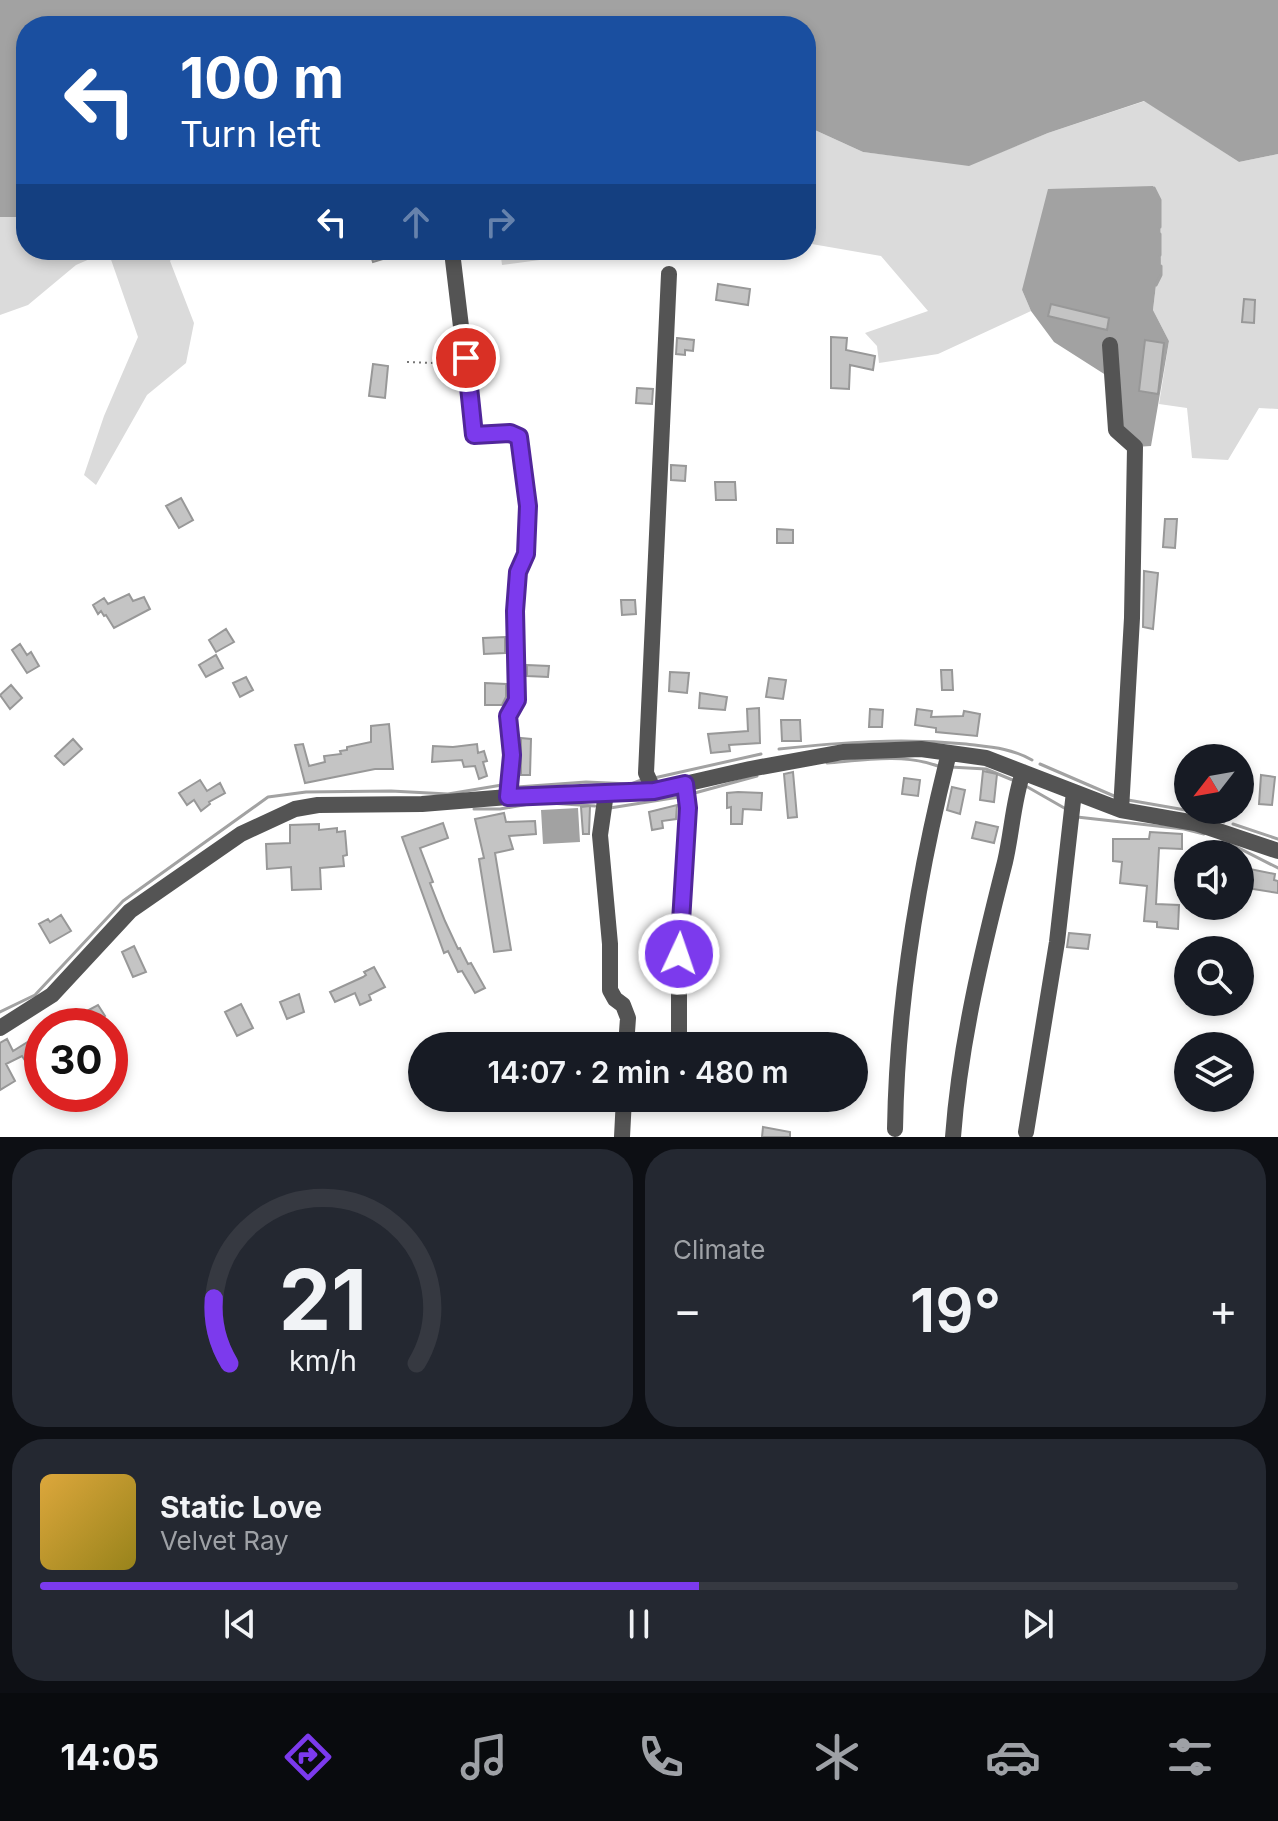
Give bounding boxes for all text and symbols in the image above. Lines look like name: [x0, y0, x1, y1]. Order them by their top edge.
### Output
text: 100 m: [180, 44, 344, 112]
icon: left: [48, 48, 152, 152]
text: Turn left: [180, 112, 321, 156]
icon: left: [310, 200, 354, 244]
icon: ahead: [394, 200, 438, 244]
icon: right: [478, 200, 522, 244]
pin: [432, 324, 500, 392]
icon: arrive: [444, 336, 488, 380]
north arrow: [1174, 744, 1254, 824]
map controls: [1174, 744, 1254, 1112]
button: sound: [1174, 840, 1254, 920]
position arrow: [637, 912, 721, 996]
button: search: [1174, 936, 1254, 1016]
speed limit sign: 30: [24, 1008, 128, 1112]
button: layers: [1174, 1032, 1254, 1112]
text: 14:07 · 2 min · 480 m: [487, 1054, 789, 1090]
text: Climate: [673, 1234, 765, 1265]
text: 21: [278, 1249, 367, 1350]
text: 19°: [910, 1274, 1001, 1346]
text: −: [673, 1283, 702, 1337]
text: +: [1209, 1283, 1238, 1337]
text: km/h: [289, 1343, 356, 1378]
text: Static Love: [160, 1489, 322, 1525]
text: Velvet Ray: [160, 1525, 289, 1556]
icon: previous: [218, 1602, 262, 1646]
icon: pause: [617, 1602, 661, 1646]
icon: next: [1016, 1602, 1060, 1646]
icon: directions: [280, 1729, 336, 1785]
icon: music: [456, 1729, 512, 1785]
icon: phone: [633, 1729, 689, 1785]
icon: climate: [809, 1729, 865, 1785]
icon: car: [985, 1729, 1041, 1785]
icon: filters: [1162, 1729, 1218, 1785]
text: 14:05: [60, 1735, 159, 1779]

